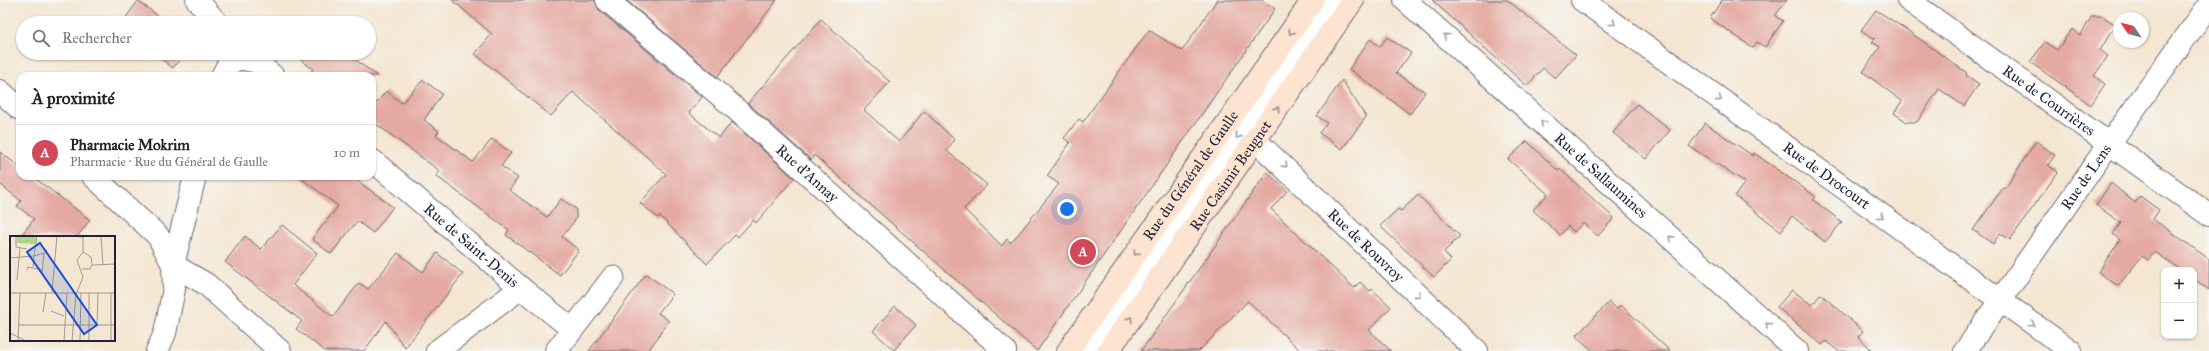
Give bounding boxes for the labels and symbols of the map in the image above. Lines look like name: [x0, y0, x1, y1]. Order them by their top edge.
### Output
north arrow: [2113, 12, 2149, 48]
one-way arrow: [1609, 18, 1616, 25]
one-way arrow: [1288, 28, 1296, 35]
one-way arrow: [1443, 34, 1451, 41]
street label: Rue de Courrières: [1999, 61, 2099, 140]
one-way arrow: [1714, 94, 1721, 101]
one-way arrow: [1272, 106, 1280, 113]
street label: Rue du Général de Gaulle: [1139, 107, 1242, 244]
street label: Rue Casimir Beugnet: [1186, 116, 1276, 234]
one-way arrow: [1540, 121, 1548, 128]
street label: Rue de Sallaumines: [1551, 129, 1651, 222]
one-way arrow: [1236, 131, 1243, 138]
street label: Rue de Drocourt: [1779, 138, 1874, 213]
street label: Rue d'Annay: [772, 141, 843, 207]
street label: Rue de Lens: [2057, 141, 2115, 213]
one-way arrow: [1280, 161, 1288, 168]
your location: [1057, 199, 1077, 219]
street label: Rue de Saint-Denis: [420, 200, 523, 291]
street label: Rue de Rouvroy: [1324, 205, 1408, 286]
one-way arrow: [1877, 211, 1884, 218]
one-way arrow: [1668, 235, 1676, 243]
inset map: [10, 236, 115, 341]
pin: A: [1070, 237, 1096, 267]
one-way arrow: [1134, 249, 1141, 256]
one-way arrow: [1414, 290, 1421, 297]
one-way arrow: [1125, 316, 1133, 323]
one-way arrow: [2028, 319, 2035, 327]
one-way arrow: [1765, 322, 1773, 330]

